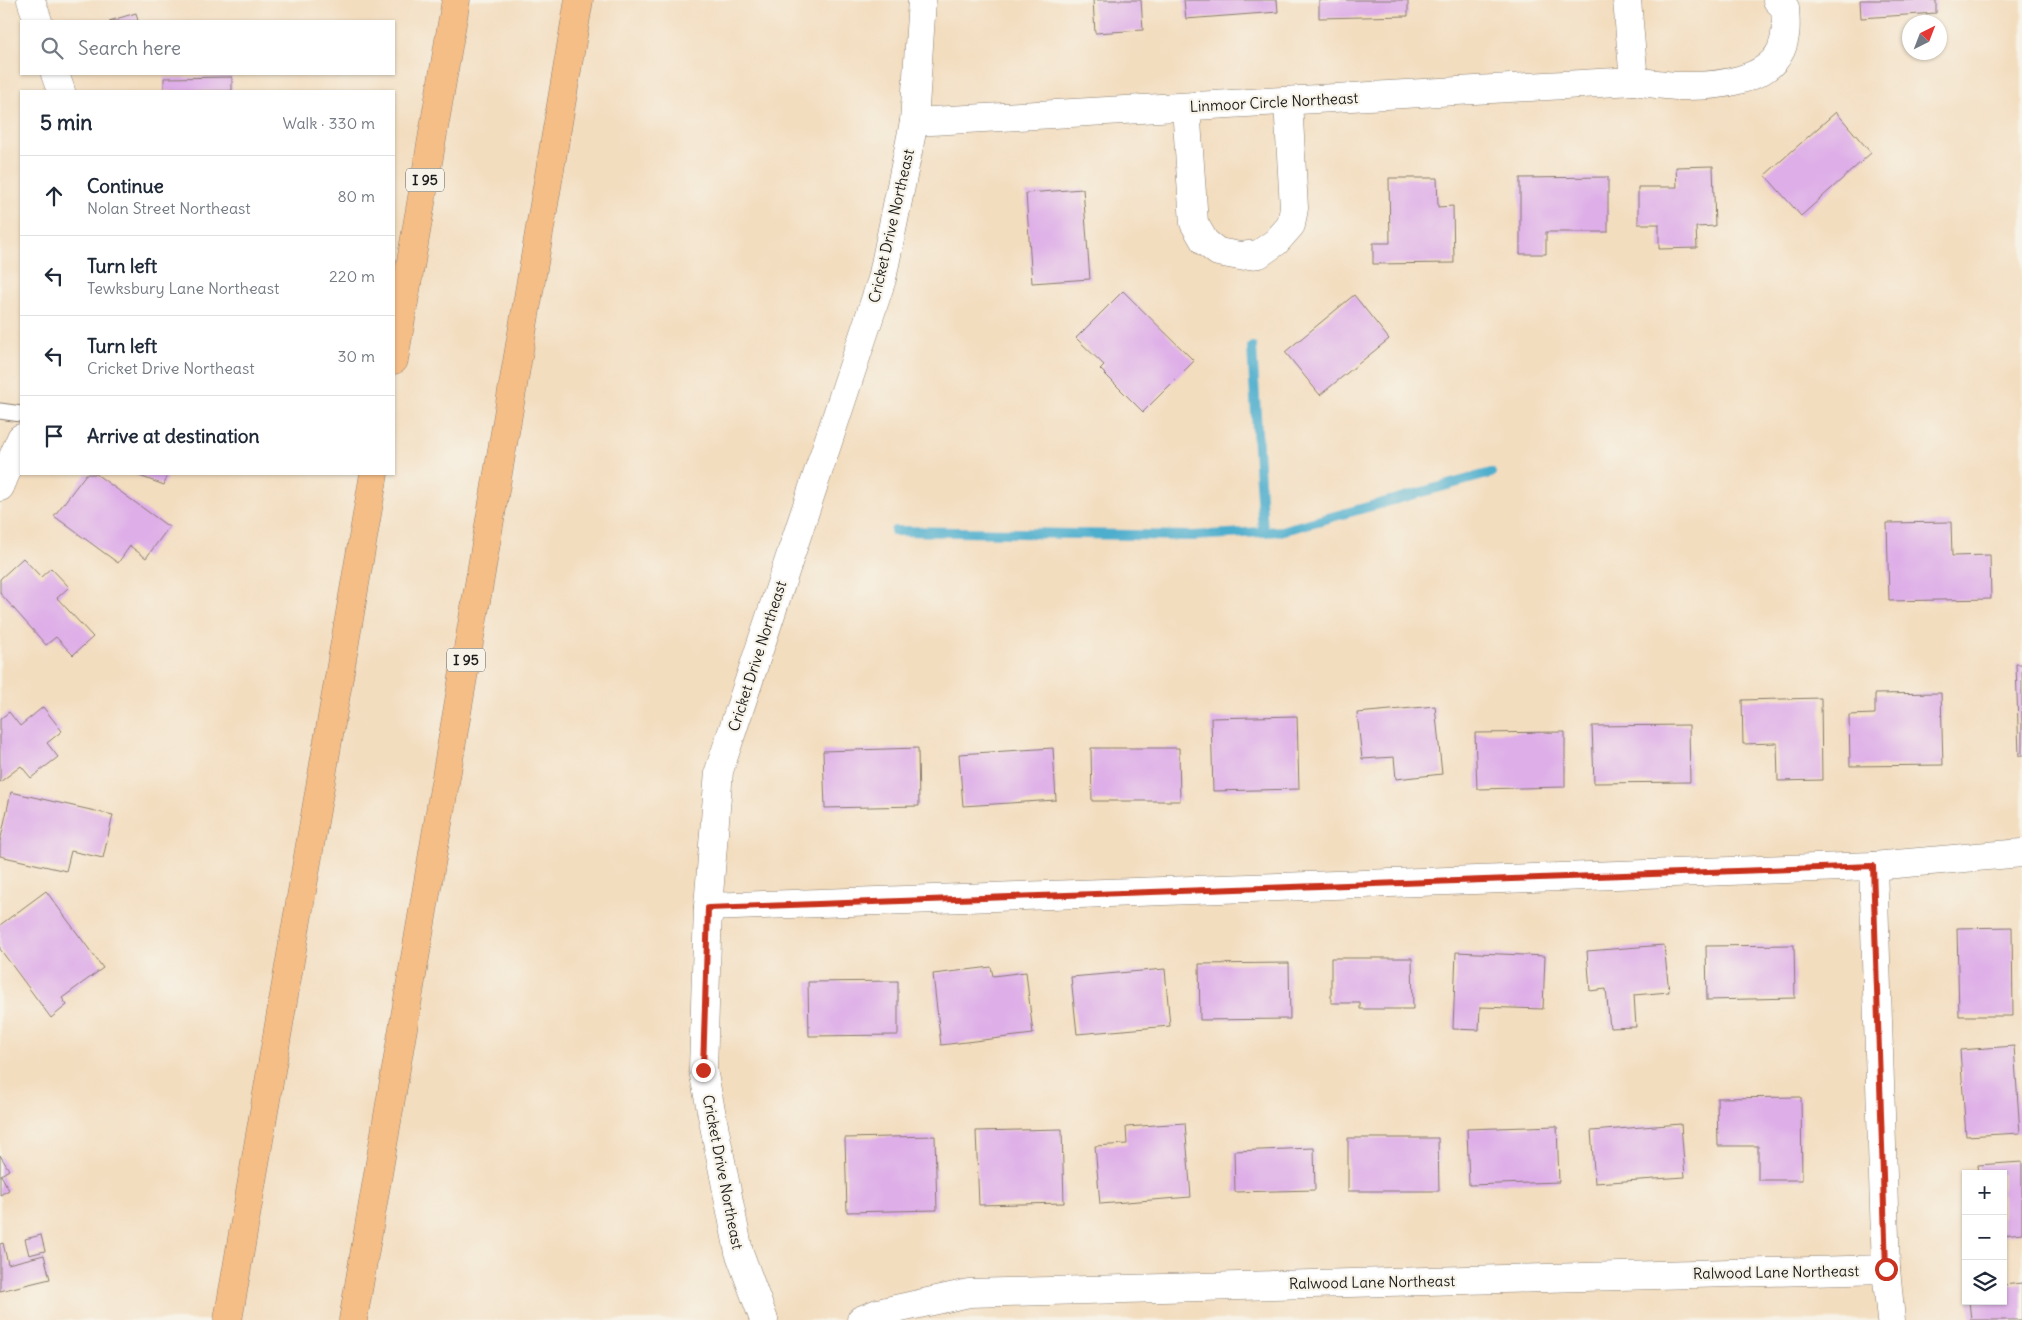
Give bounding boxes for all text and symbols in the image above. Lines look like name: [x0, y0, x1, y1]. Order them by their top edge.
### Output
north arrow: [1902, 15, 1947, 60]
search box: [20, 20, 395, 75]
icon: search: [38, 34, 66, 62]
text: Search here: [78, 36, 181, 60]
street label: Linmoor Circle Northeast: [1189, 88, 1359, 116]
text: 5 min: [40, 109, 92, 136]
text: Walk · 330 m: [282, 113, 375, 133]
street label: Cricket Drive Northeast: [864, 147, 918, 305]
road number: I 95: [406, 168, 444, 192]
text: Continue: [87, 174, 164, 198]
icon: ahead: [40, 182, 68, 210]
text: 80 m: [337, 186, 375, 206]
text: Nolan Street Northeast: [87, 198, 251, 218]
text: Turn left: [87, 254, 157, 278]
icon: left: [40, 262, 68, 290]
text: 220 m: [329, 266, 375, 286]
text: Tewksbury Lane Northeast: [87, 278, 279, 298]
text: Turn left: [87, 334, 157, 358]
icon: left: [40, 342, 68, 370]
text: 30 m: [338, 346, 375, 366]
text: Cricket Drive Northeast: [87, 358, 255, 378]
icon: arrive: [40, 422, 68, 450]
text: Arrive at destination: [87, 424, 260, 448]
street label: Cricket Drive Northeast: [724, 578, 790, 734]
road number: I 95: [447, 648, 485, 672]
route end: [692, 1059, 715, 1082]
street label: Cricket Drive Northeast: [699, 1093, 747, 1251]
map controls: [1962, 1170, 2007, 1305]
button: +: [1962, 1170, 2007, 1215]
button: −: [1962, 1215, 2007, 1260]
route start: [1875, 1258, 1898, 1281]
button: layers: [1962, 1260, 2007, 1305]
street label: Ralwood Lane Northeast: [1693, 1261, 1859, 1283]
street label: Ralwood Lane Northeast: [1289, 1271, 1455, 1293]

